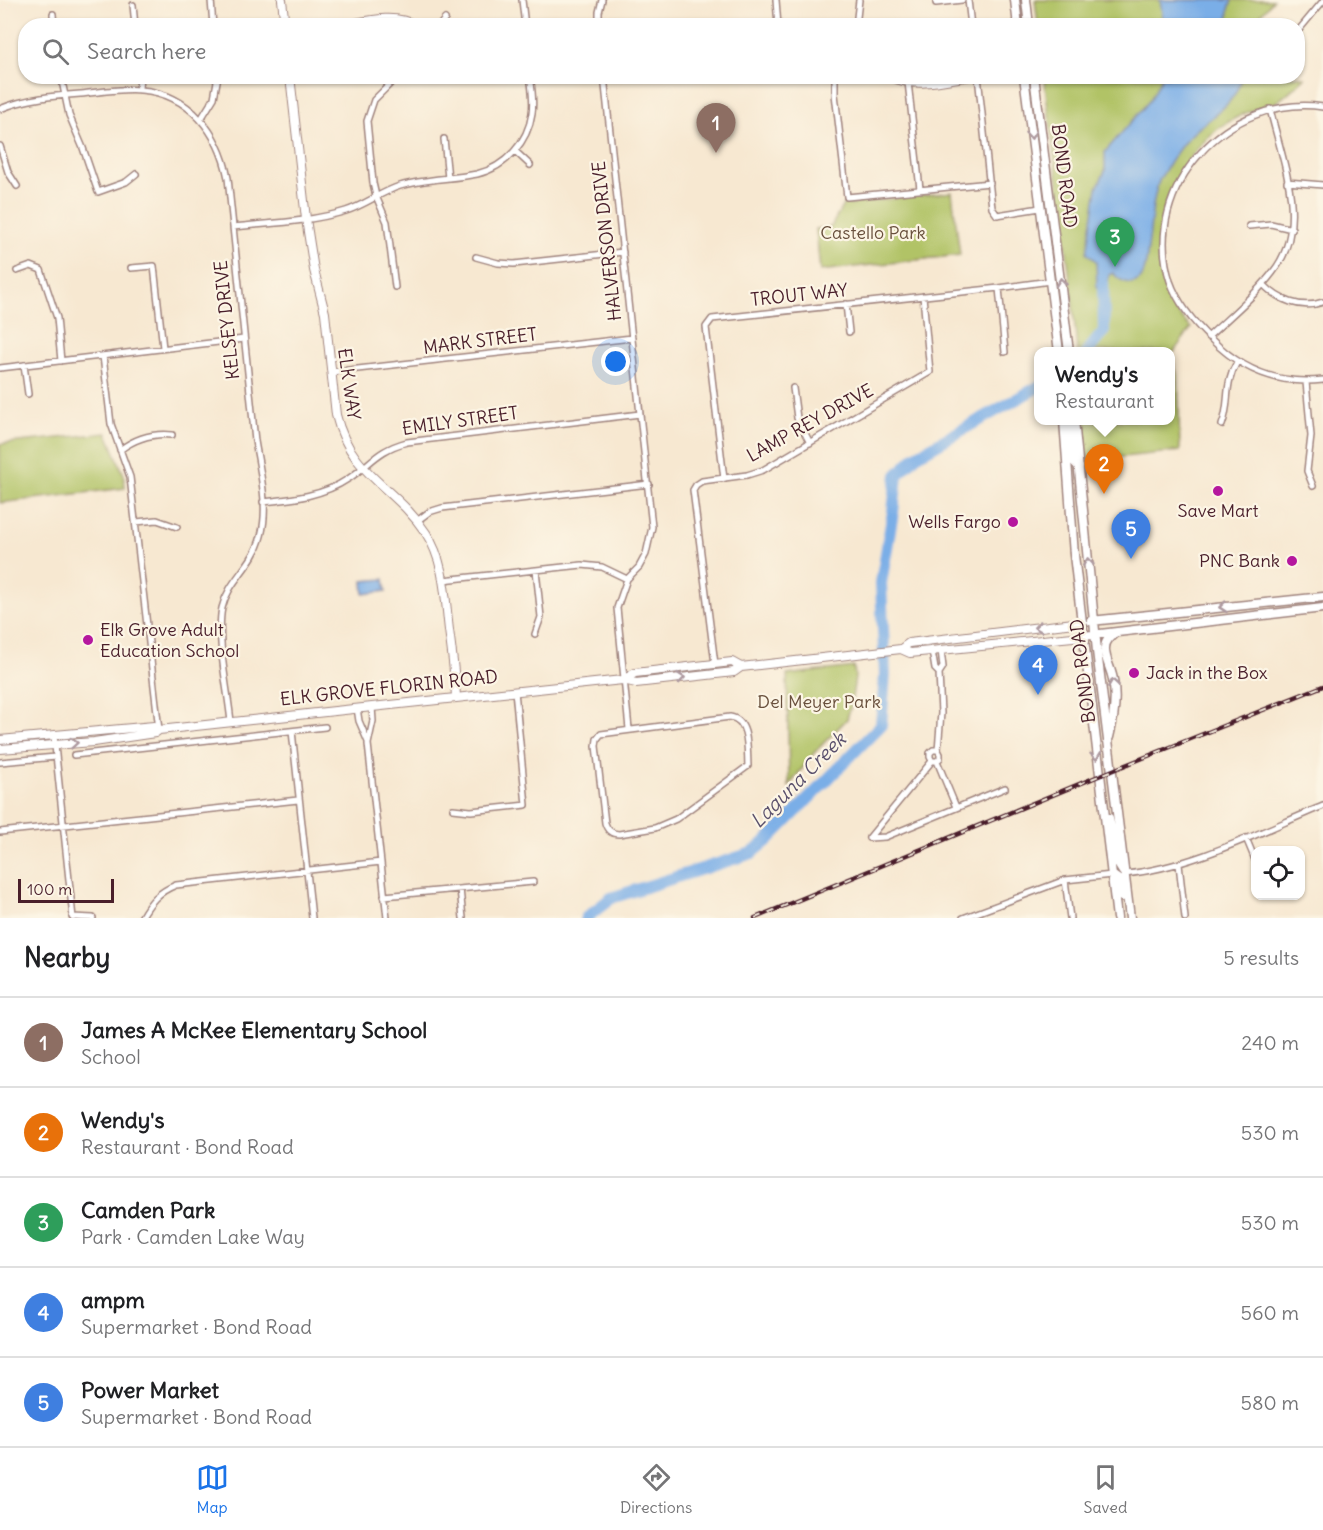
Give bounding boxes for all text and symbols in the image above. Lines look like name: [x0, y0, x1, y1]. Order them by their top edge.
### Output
search box: [18, 18, 1305, 84]
icon: search: [39, 35, 72, 68]
text: Search here: [87, 37, 206, 65]
pin: 1: [696, 104, 736, 153]
street label: BOND ROAD: [1047, 123, 1082, 229]
one-way arrow: [1024, 130, 1037, 139]
street label: HALVERSON DRIVE: [587, 160, 626, 322]
pin: 3: [1096, 218, 1134, 267]
park label: Castello Park: [820, 221, 926, 244]
street label: KELSEY DRIVE: [209, 259, 244, 381]
one-way arrow: [1055, 277, 1068, 286]
street label: TROUT WAY: [749, 278, 849, 311]
street label: MARK STREET: [422, 322, 538, 359]
street label: ELK WAY: [333, 346, 366, 421]
your location: [601, 347, 630, 376]
popup: [1034, 347, 1175, 425]
text: Wendy's: [1055, 360, 1138, 388]
street label: LAMP REY DRIVE: [742, 378, 877, 467]
text: Restaurant: [1055, 388, 1154, 413]
street label: EMILY STREET: [400, 401, 519, 440]
pin: 2: [1084, 444, 1124, 494]
marker: Save Mart: [1211, 484, 1225, 498]
place label: Save Mart: [1177, 499, 1259, 522]
place label: Wells Fargo: [908, 510, 1001, 533]
pin: 5: [1112, 510, 1150, 559]
marker: Wells Fargo: [1006, 515, 1020, 529]
place label: PNC Bank: [1199, 549, 1280, 572]
marker: PNC Bank: [1285, 554, 1299, 568]
one-way arrow: [1082, 558, 1095, 567]
one-way arrow: [1219, 600, 1228, 613]
place label: Elk Grove Adult Education School: [100, 618, 239, 662]
street label: BOND ROAD: [1065, 618, 1100, 724]
one-way arrow: [1034, 620, 1043, 633]
marker: Elk Grove Adult Education School: [81, 633, 95, 647]
pin: 4: [1018, 646, 1058, 695]
place label: Jack in the Box: [1146, 661, 1268, 684]
street label: ELK GROVE FLORIN ROAD: [279, 665, 499, 710]
marker: Jack in the Box: [1127, 666, 1141, 680]
one-way arrow: [677, 672, 686, 685]
one-way arrow: [1108, 679, 1120, 688]
park label: Del Meyer Park: [757, 690, 881, 713]
water label: Laguna Creek: [745, 725, 852, 833]
one-way arrow: [70, 737, 79, 750]
one-way arrow: [1090, 752, 1102, 761]
map controls: [1251, 846, 1305, 900]
button: locate: [1251, 846, 1305, 900]
scale bar: [18, 876, 114, 904]
text: 100 m: [27, 879, 72, 899]
text: Nearby: [24, 941, 110, 974]
text: 5 results: [1223, 945, 1299, 970]
text: James A McKee Elementary School: [81, 1016, 427, 1044]
text: 1: [40, 1030, 47, 1055]
text: 240 m: [1241, 1030, 1299, 1055]
text: School: [81, 1044, 141, 1069]
text: Wendy's: [81, 1106, 164, 1134]
text: 2: [38, 1120, 49, 1145]
text: 530 m: [1241, 1120, 1299, 1145]
text: Restaurant · Bond Road: [81, 1134, 294, 1159]
text: Camden Park: [81, 1196, 215, 1224]
text: 3: [38, 1210, 49, 1235]
text: 530 m: [1241, 1210, 1299, 1235]
text: Park · Camden Lake Way: [81, 1224, 305, 1249]
text: ampm: [81, 1286, 145, 1314]
text: 4: [38, 1300, 49, 1325]
text: 560 m: [1241, 1300, 1299, 1325]
text: Supermarket · Bond Road: [81, 1314, 312, 1339]
text: Power Market: [81, 1376, 219, 1404]
text: 5: [38, 1390, 49, 1415]
text: 580 m: [1241, 1390, 1299, 1415]
text: Supermarket · Bond Road: [81, 1404, 312, 1429]
tab: Map: [196, 1461, 229, 1517]
tab: Directions: [620, 1461, 692, 1517]
tab: Saved: [1084, 1461, 1127, 1517]

